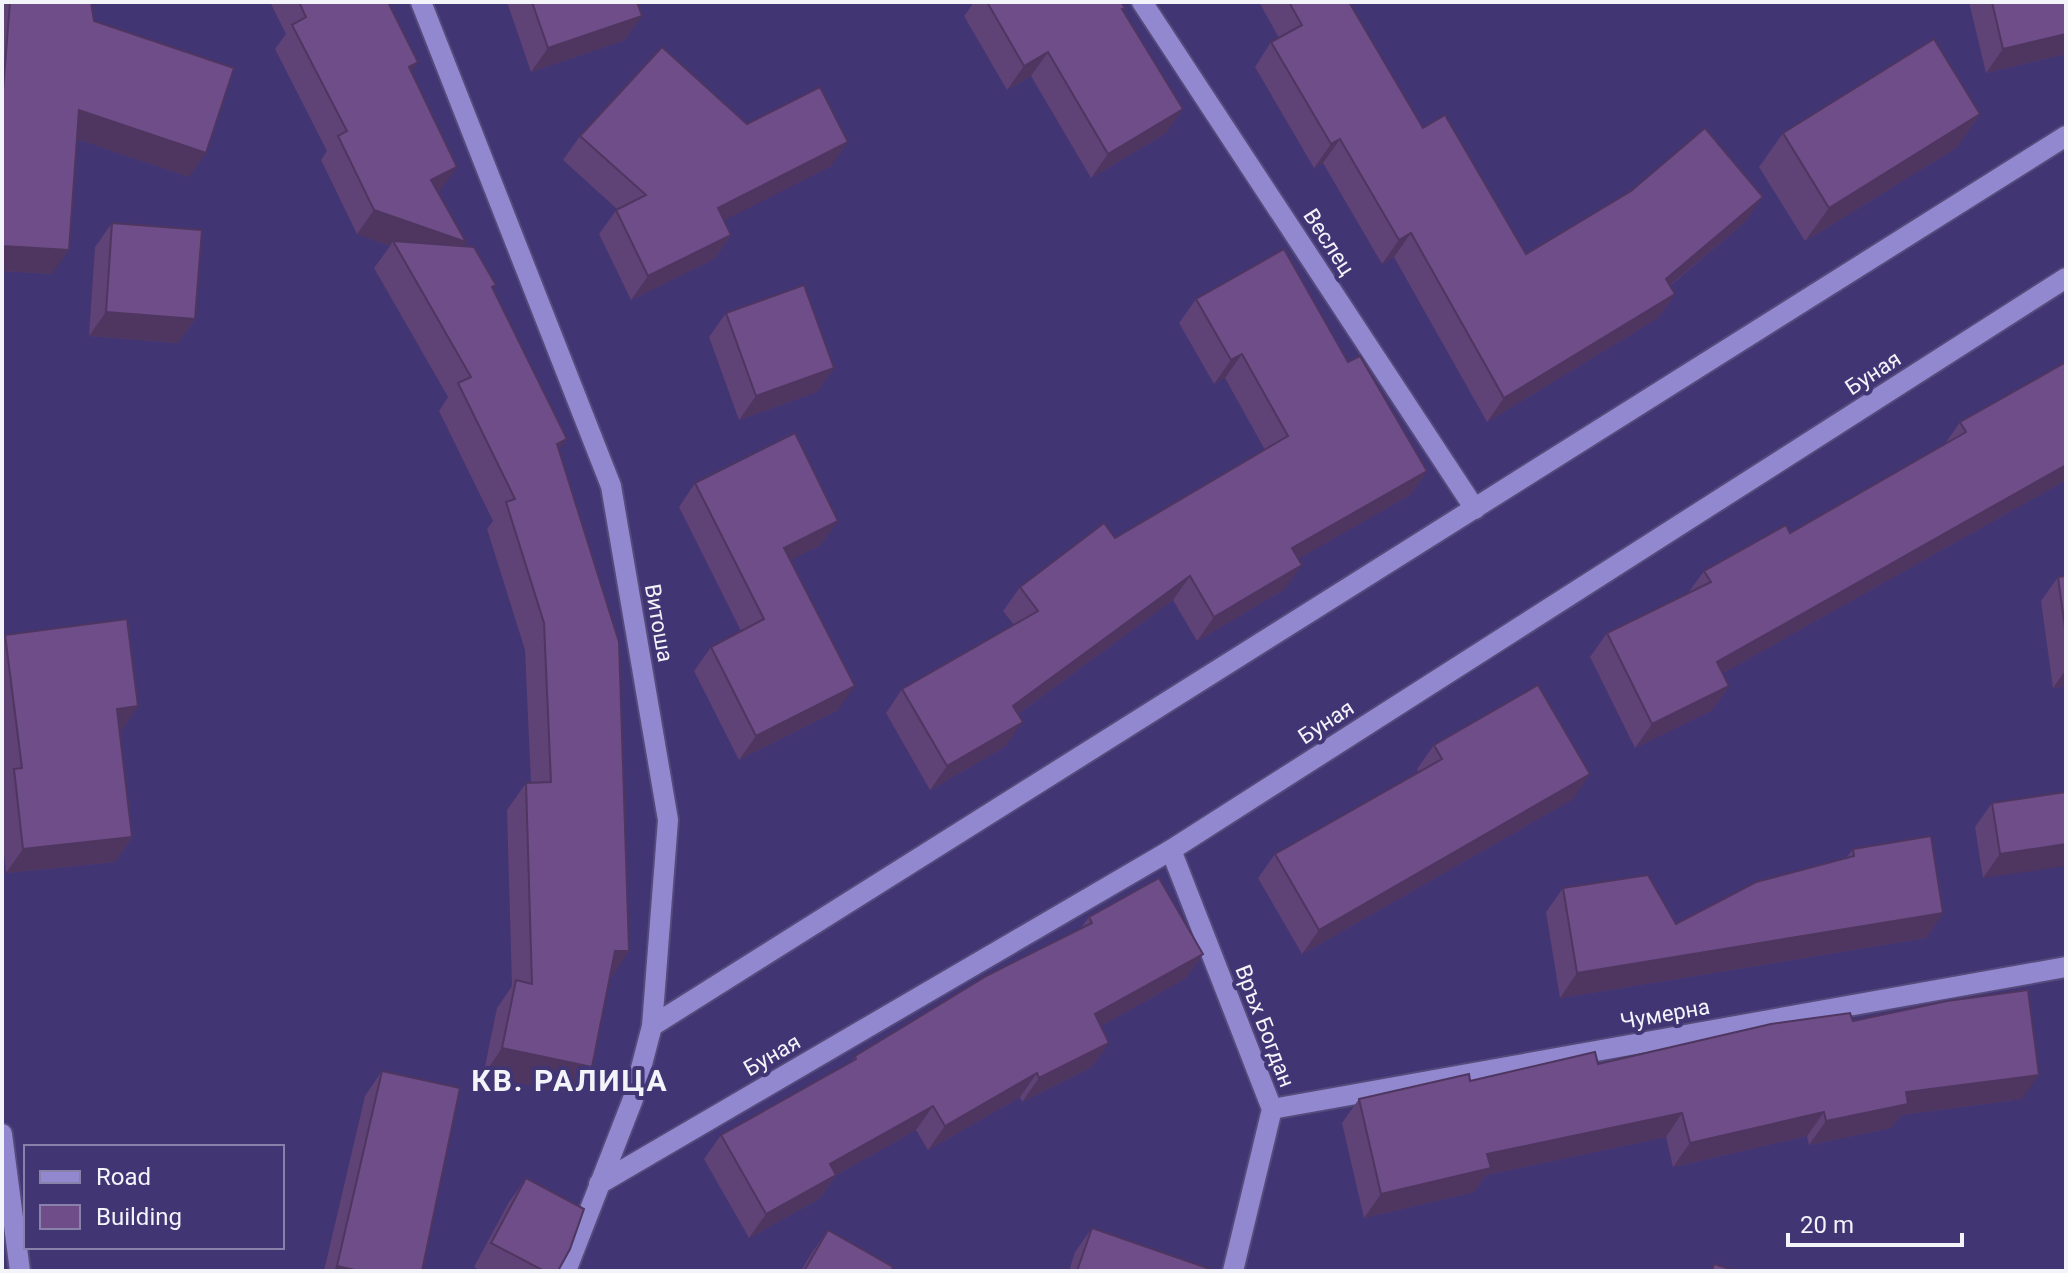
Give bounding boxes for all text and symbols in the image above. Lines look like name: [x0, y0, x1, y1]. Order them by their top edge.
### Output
street label: Веслец: [1298, 204, 1360, 280]
street label: Буная: [1841, 346, 1905, 400]
street label: Витоша: [640, 582, 678, 664]
street label: Буная: [1294, 695, 1358, 749]
street label: Връх Богдан: [1230, 961, 1300, 1091]
street label: Чумерна: [1618, 994, 1712, 1034]
street label: Буная: [739, 1029, 805, 1081]
district label: КВ. РАЛИЦА: [471, 1063, 669, 1098]
legend: [24, 1145, 284, 1249]
text: Road: [96, 1163, 151, 1191]
scale bar: [1788, 1197, 1962, 1247]
text: Building: [96, 1203, 182, 1231]
text: 20 m: [1800, 1211, 1854, 1239]

